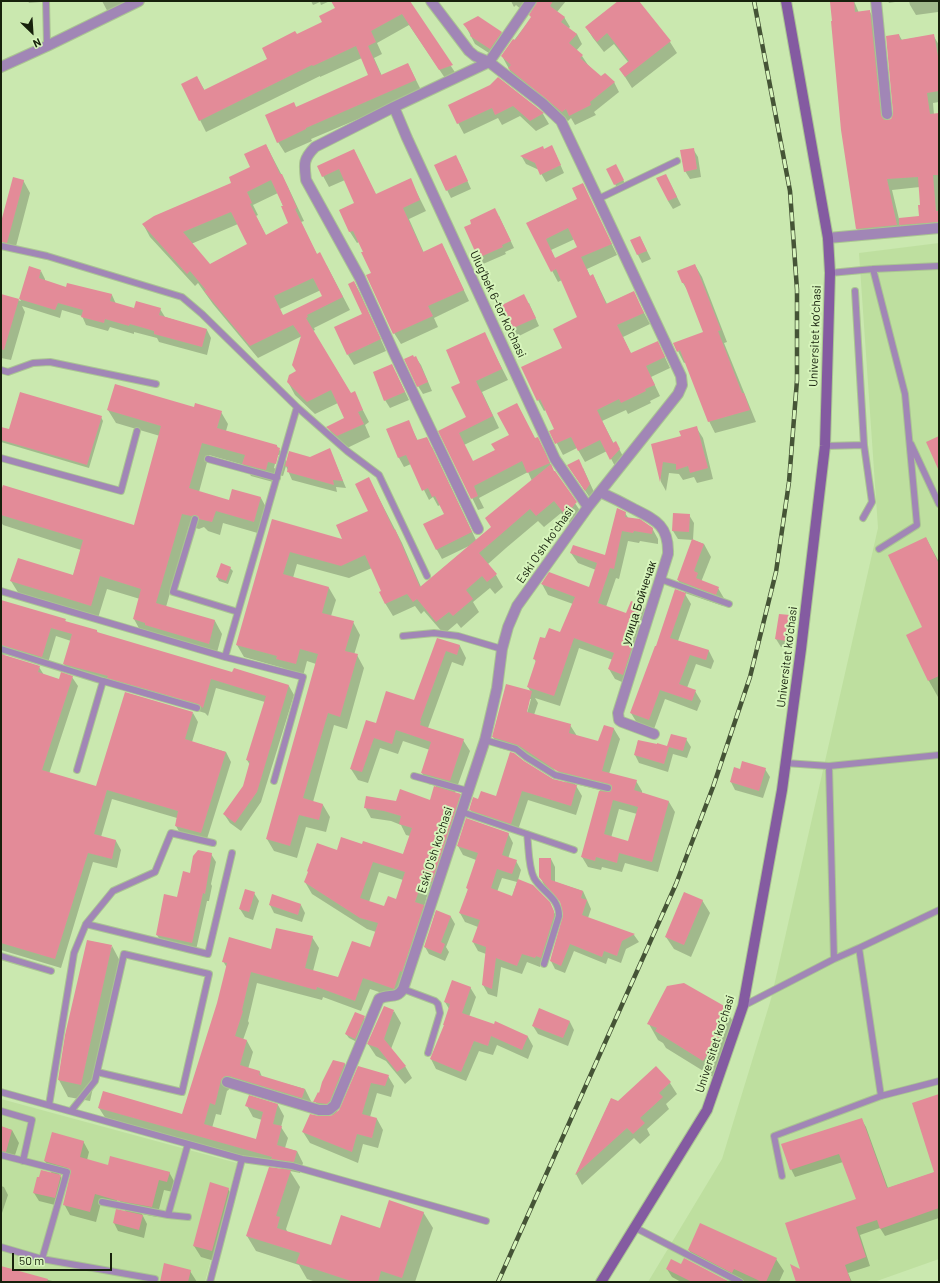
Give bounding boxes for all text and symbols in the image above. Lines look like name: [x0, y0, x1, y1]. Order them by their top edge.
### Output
north arrow: [12, 12, 52, 52]
text: N: [31, 36, 43, 51]
street label: Ulug‘bek 6-tor koʻchasi: [467, 248, 529, 360]
street label: Universitet kо‘chasi: [806, 285, 824, 387]
street label: Eski Oʻsh koʻchasi: [513, 504, 577, 586]
street label: улица Бойчечак: [619, 559, 659, 647]
street label: Universitet kо‘chasi: [774, 606, 800, 708]
street label: Eski Oʻsh koʻchasi: [414, 805, 456, 895]
street label: Universitet kо‘chasi: [692, 993, 738, 1095]
scale bar: [14, 1245, 114, 1271]
text: 50 m: [19, 1253, 44, 1267]

